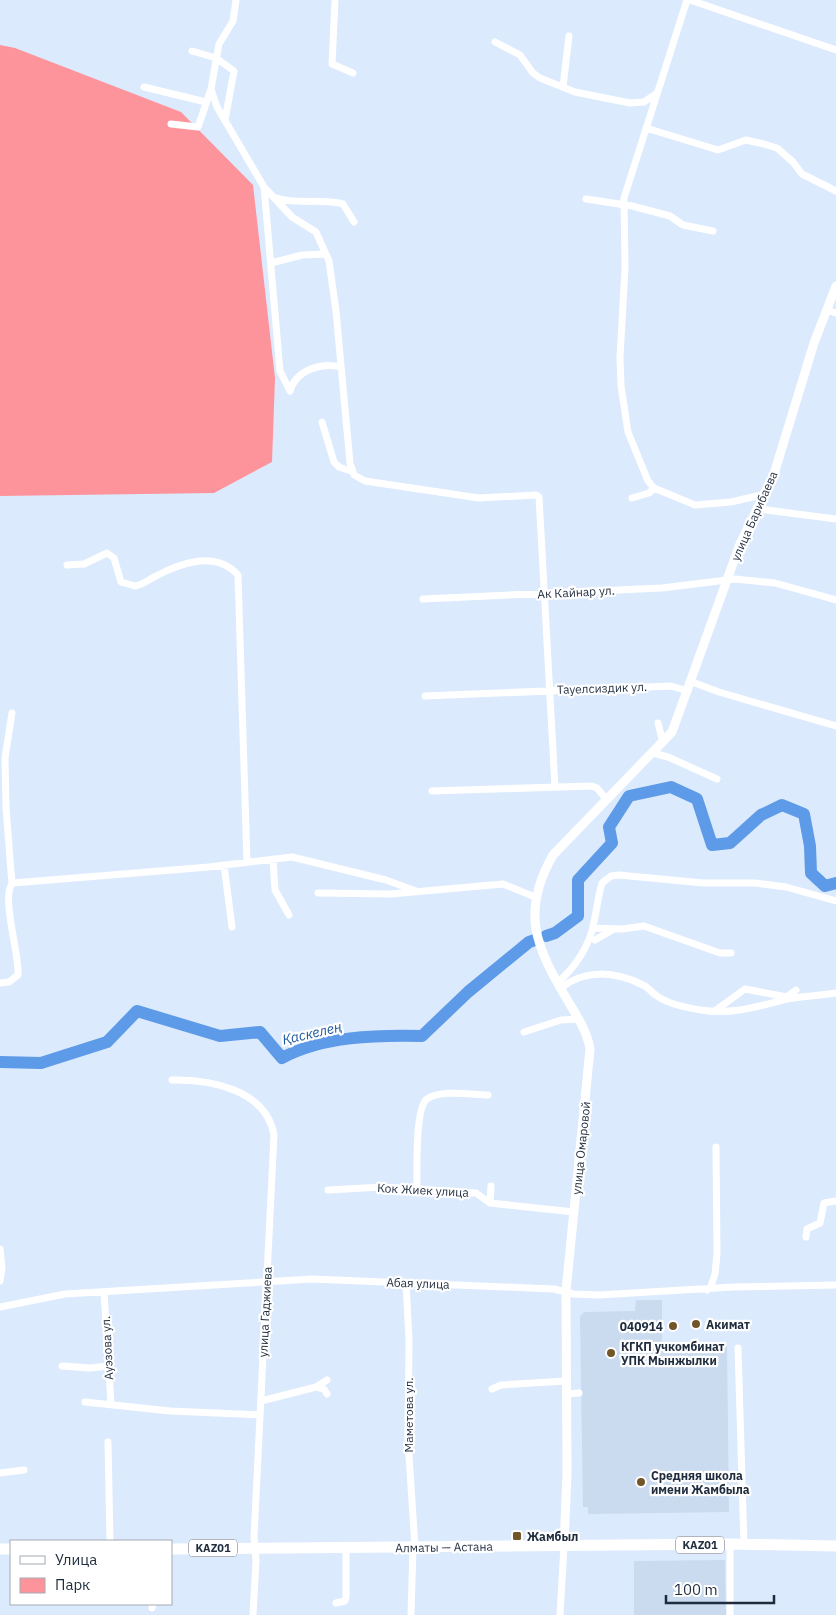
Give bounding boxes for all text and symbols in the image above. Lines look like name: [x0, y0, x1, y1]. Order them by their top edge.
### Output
street label: улица Барибаева: [727, 468, 781, 563]
street label: Ак Кайнар ул.: [537, 582, 615, 602]
street label: Тауелсиздик ул.: [557, 679, 647, 697]
water label: Қаскелең: [280, 1017, 344, 1049]
street label: улица Омаровой: [569, 1101, 593, 1195]
street label: Кок Жиек улица: [377, 1180, 470, 1200]
street label: улица Гаджиева: [255, 1266, 275, 1358]
street label: Абая улица: [386, 1274, 450, 1292]
street label: Ауэзова ул.: [98, 1316, 116, 1380]
place label: Акимат: [706, 1317, 750, 1332]
marker: Акимат: [690, 1318, 702, 1330]
place label: 040914: [620, 1319, 663, 1334]
marker: 040914: [667, 1320, 679, 1332]
place label: КГКП учкомбинат УПК Мынжылки: [621, 1339, 725, 1368]
marker: КГКП учкомбинат УПК Мынжылки: [605, 1347, 617, 1359]
street label: Маметова ул.: [401, 1378, 416, 1452]
place label: Средняя школа имени Жамбыла: [651, 1468, 750, 1497]
marker: Средняя школа имени Жамбыла: [635, 1476, 647, 1488]
place label: Жамбыл: [527, 1529, 578, 1544]
marker: Жамбыл: [511, 1530, 523, 1542]
road number: KАZ01: [676, 1536, 724, 1554]
street label: Алматы — Астана: [395, 1539, 494, 1555]
legend: [10, 1540, 172, 1605]
road number: KАZ01: [189, 1540, 237, 1556]
text: Улица: [55, 1550, 97, 1569]
scale bar: [666, 1572, 774, 1604]
text: Парк: [55, 1575, 90, 1594]
text: 100 m: [674, 1580, 718, 1599]

